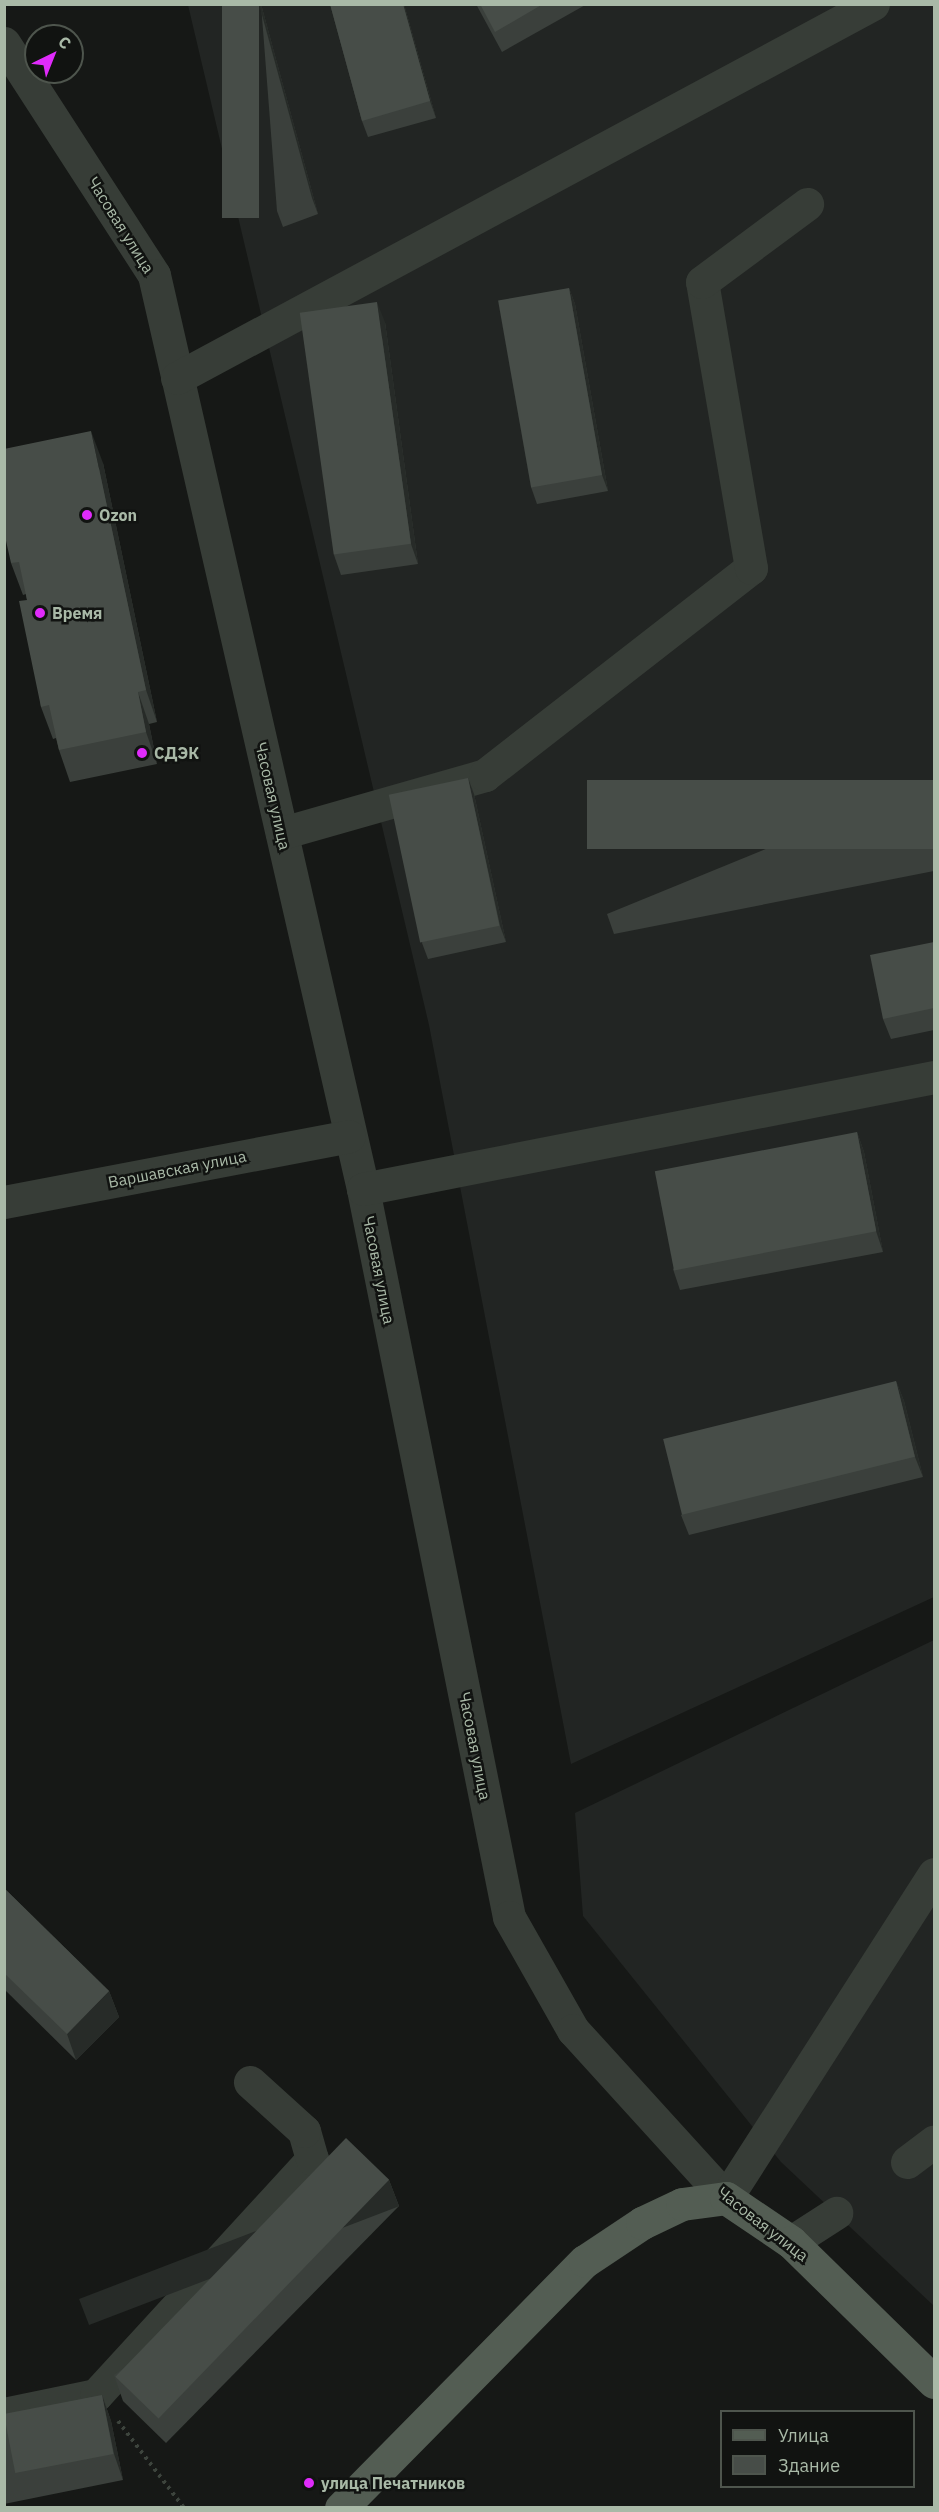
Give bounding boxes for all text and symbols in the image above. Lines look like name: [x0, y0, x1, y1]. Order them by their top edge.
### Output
north arrow: [24, 24, 84, 84]
text: С: [54, 31, 76, 53]
street label: Часовая улица: [84, 173, 158, 277]
place label: Ozon: [99, 505, 137, 525]
marker: Ozon: [80, 508, 94, 522]
place label: Время: [52, 603, 102, 623]
marker: Время: [33, 606, 47, 620]
street label: Часовая улица: [251, 740, 295, 852]
place label: СДЭК: [154, 743, 199, 763]
marker: СДЭК: [135, 746, 149, 760]
street label: Варшавская улица: [106, 1146, 248, 1192]
street label: Часовая улица: [359, 1214, 399, 1326]
street label: Часовая улица: [455, 1690, 495, 1802]
street label: Часовая улица: [714, 2183, 812, 2265]
legend: [720, 2410, 915, 2488]
text: Улица: [778, 2424, 829, 2447]
text: Здание: [778, 2454, 840, 2477]
place label: улица Печатников: [321, 2473, 465, 2493]
marker: улица Печатников: [302, 2476, 316, 2490]

